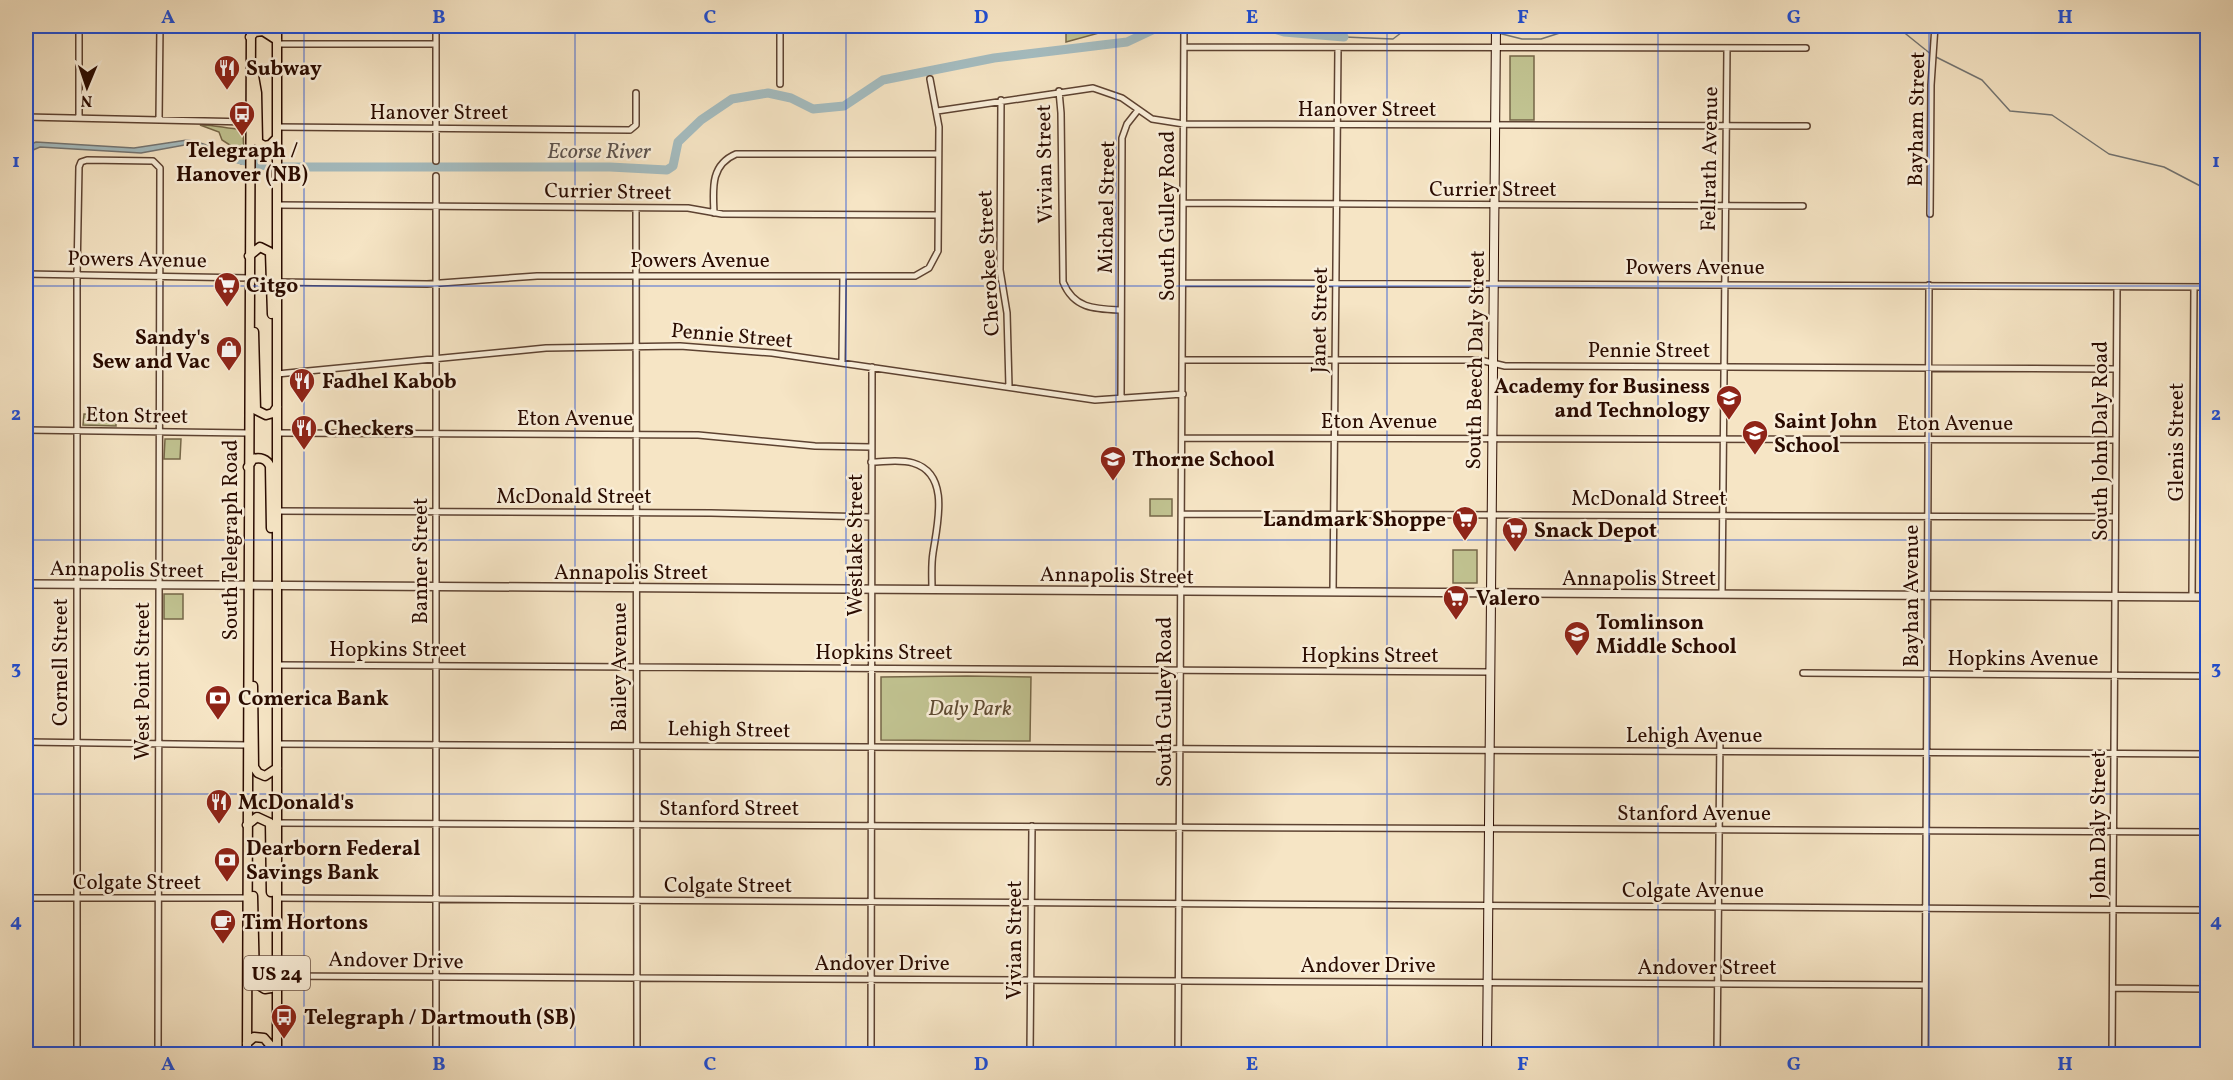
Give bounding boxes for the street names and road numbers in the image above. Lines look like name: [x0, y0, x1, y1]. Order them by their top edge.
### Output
street label: Bayham Street: [1902, 51, 1933, 187]
street label: Fellrath Avenue: [1695, 86, 1726, 232]
street label: Hanover Street: [1298, 96, 1436, 125]
street label: Hanover Street: [370, 99, 508, 128]
street label: Vivian Street: [1030, 104, 1061, 224]
street label: South Gulley Road: [1154, 131, 1183, 301]
street label: Michael Street: [1092, 140, 1123, 274]
street label: Currier Street: [1429, 176, 1557, 205]
street label: Currier Street: [544, 177, 672, 208]
street label: Cherokee Street: [971, 189, 1008, 337]
street label: Powers Avenue: [67, 245, 207, 276]
street label: Powers Avenue: [630, 247, 770, 276]
street label: South Beech Daly Street: [1460, 250, 1493, 470]
street label: Powers Avenue: [1625, 254, 1765, 283]
street label: Janet Street: [1305, 267, 1336, 374]
street label: Pennie Street: [670, 317, 794, 356]
street label: Pennie Street: [1588, 337, 1710, 366]
street label: South John Daly Road: [2087, 341, 2116, 541]
street label: Glenis Street: [2163, 383, 2192, 501]
street label: Eton Street: [85, 401, 189, 432]
street label: Eton Avenue: [517, 405, 633, 434]
street label: Eton Avenue: [1321, 408, 1437, 437]
street label: Eton Avenue: [1897, 410, 2013, 439]
street label: South Telegraph Road: [217, 439, 246, 641]
street label: Westlake Street: [842, 474, 871, 616]
street label: McDonald Street: [496, 483, 652, 512]
street label: McDonald Street: [1571, 485, 1727, 514]
street label: Banner Street: [407, 498, 436, 624]
street label: Bayhan Avenue: [1898, 525, 1927, 667]
street label: Annapolis Street: [50, 555, 204, 586]
street label: Annapolis Street: [554, 559, 708, 588]
street label: Annapolis Street: [1040, 561, 1194, 592]
street label: Annapolis Street: [1562, 565, 1716, 594]
street label: Cornell Street: [47, 598, 76, 726]
street label: West Point Street: [129, 602, 158, 760]
street label: Bailey Avenue: [606, 602, 635, 732]
street label: South Gulley Road: [1151, 617, 1180, 787]
street label: Hopkins Street: [329, 636, 467, 665]
street label: Hopkins Street: [815, 639, 953, 668]
street label: Hopkins Street: [1301, 642, 1439, 671]
street label: Hopkins Avenue: [1948, 645, 2099, 674]
street label: Lehigh Street: [667, 715, 791, 746]
street label: Lehigh Avenue: [1626, 722, 1762, 751]
street label: John Daly Street: [2085, 750, 2114, 900]
street label: Stanford Street: [659, 795, 799, 824]
street label: Stanford Avenue: [1617, 800, 1771, 829]
street label: Colgate Street: [73, 869, 201, 898]
street label: Colgate Street: [664, 872, 792, 901]
street label: Colgate Avenue: [1622, 877, 1764, 906]
street label: Vivian Street: [1001, 880, 1030, 1000]
street label: Andover Drive: [328, 946, 464, 977]
street label: Andover Drive: [814, 950, 950, 979]
street label: Andover Drive: [1300, 952, 1436, 981]
street label: Andover Street: [1638, 954, 1777, 983]
road number: US 24: [244, 956, 310, 990]

